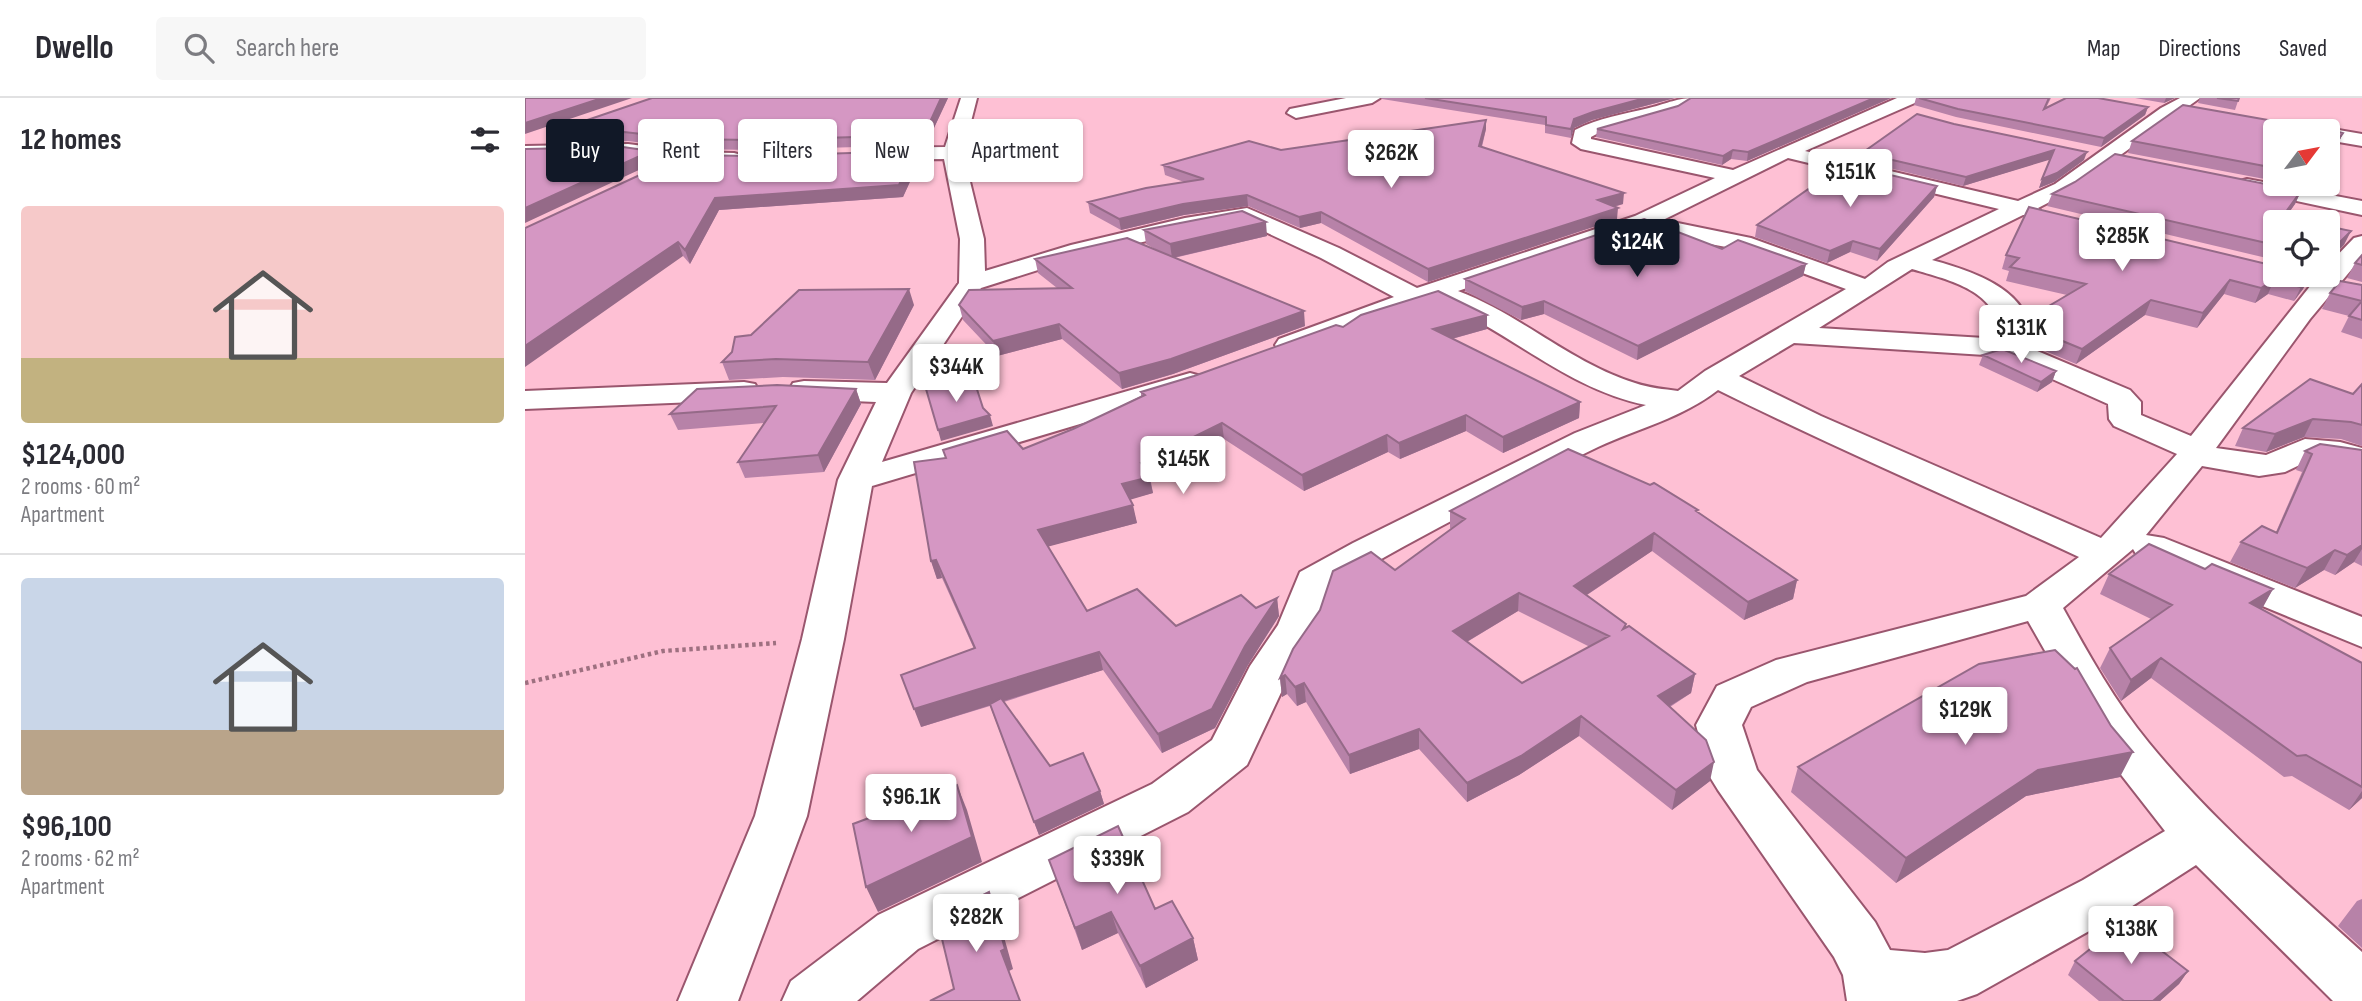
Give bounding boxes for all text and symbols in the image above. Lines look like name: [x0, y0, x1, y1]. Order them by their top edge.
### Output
search box: [156, 17, 646, 80]
text: Dwello: [35, 28, 114, 68]
icon: search: [180, 29, 218, 67]
text: Search here: [236, 33, 339, 64]
text: Map: [2087, 34, 2120, 63]
text: Directions: [2158, 34, 2241, 63]
text: Saved: [2279, 34, 2327, 63]
chip: Buy: [546, 119, 624, 182]
chip: Rent: [638, 119, 724, 182]
chip: Filters: [738, 119, 837, 182]
chip: New: [851, 119, 934, 182]
chip: Apartment: [948, 119, 1083, 182]
north arrow: [2263, 119, 2340, 196]
map controls: [2263, 119, 2340, 287]
icon: filters: [466, 121, 504, 159]
text: 12 homes: [21, 122, 122, 158]
pin: $262K: [1342, 130, 1440, 190]
text: $262K: [1364, 139, 1418, 167]
pin: $151K: [1801, 150, 1899, 209]
text: $151K: [1824, 158, 1876, 186]
button: locate: [2263, 210, 2340, 287]
pin: $285K: [2073, 214, 2171, 273]
pin: $124K: [1588, 220, 1686, 279]
text: $285K: [2095, 222, 2149, 250]
text: $124K: [1610, 228, 1664, 256]
icon: home: [200, 252, 326, 378]
pin: $131K: [1972, 306, 2070, 365]
text: $131K: [1995, 314, 2047, 342]
pin: $344K: [907, 344, 1005, 404]
text: $344K: [929, 353, 983, 381]
pin: $145K: [1134, 436, 1232, 496]
text: $124,000: [21, 437, 125, 473]
text: $145K: [1156, 445, 1210, 473]
text: 2 rooms · 60 m²: [21, 473, 140, 501]
text: Apartment: [21, 501, 105, 529]
icon: home: [200, 624, 326, 750]
pin: $129K: [1916, 688, 2014, 747]
text: $129K: [1938, 696, 1992, 724]
pin: $96.1K: [854, 774, 968, 834]
text: $96.1K: [881, 783, 941, 811]
text: $96,100: [21, 809, 112, 845]
pin: $339K: [1068, 836, 1166, 896]
text: 2 rooms · 62 m²: [21, 845, 140, 873]
text: $339K: [1090, 845, 1144, 873]
text: Apartment: [21, 873, 105, 901]
pin: $282K: [927, 894, 1025, 954]
text: $282K: [949, 903, 1003, 931]
pin: $138K: [2082, 906, 2180, 966]
text: $138K: [2104, 915, 2158, 943]

